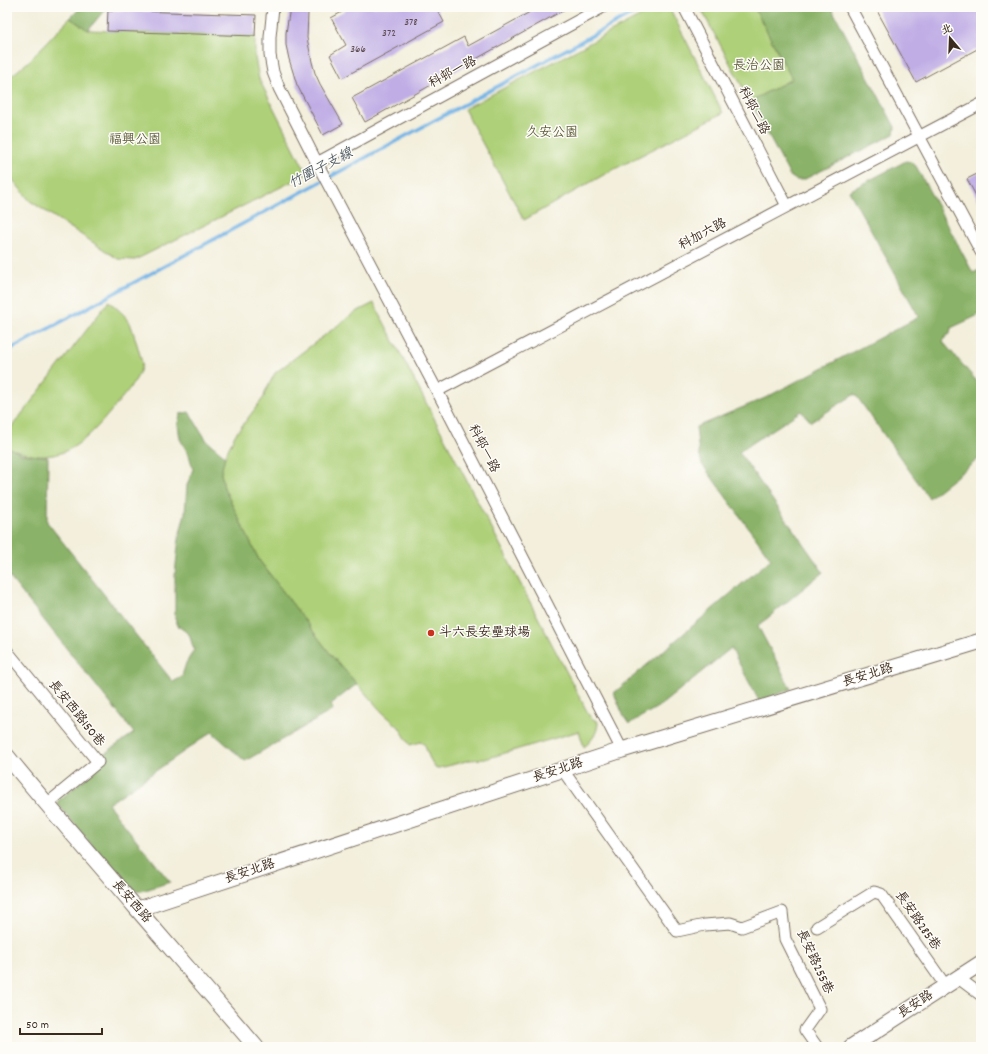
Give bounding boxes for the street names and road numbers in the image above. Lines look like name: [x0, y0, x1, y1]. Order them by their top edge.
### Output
street label: 科邨一路: [426, 52, 480, 94]
street label: 科邨二路: [733, 84, 773, 138]
street label: 科加六路: [676, 214, 730, 256]
street label: 科邨一路: [463, 422, 503, 476]
street label: 長安北路: [840, 659, 896, 693]
street label: 長安西路150巷: [43, 677, 109, 751]
street label: 長安北路: [530, 754, 586, 788]
street label: 長安北路: [222, 855, 278, 889]
street label: 長安西路: [107, 876, 155, 928]
street label: 長安路285巷: [889, 887, 945, 955]
street label: 長安路255巷: [791, 926, 837, 998]
street label: 長安路: [894, 986, 938, 1024]

